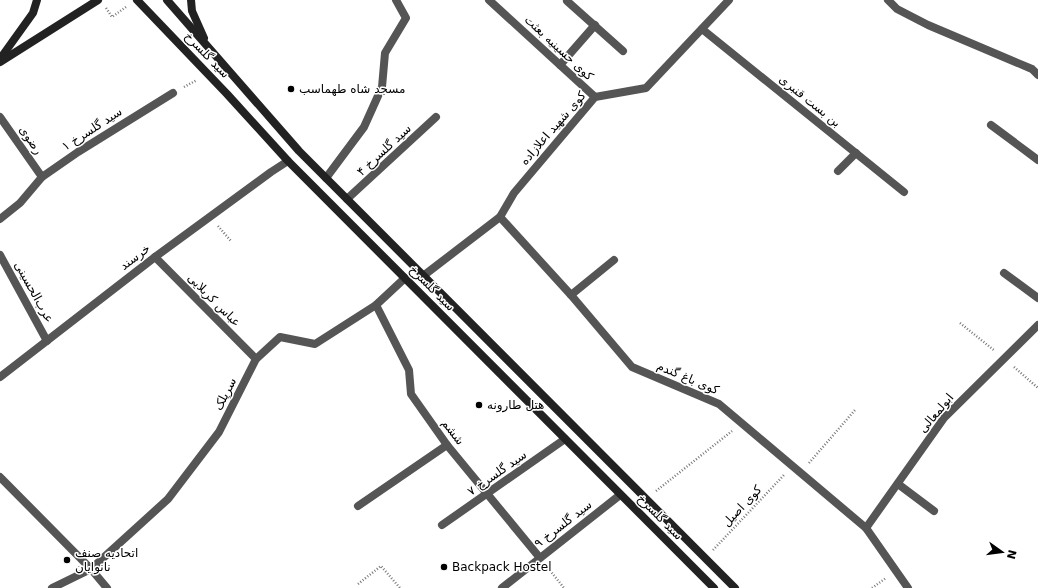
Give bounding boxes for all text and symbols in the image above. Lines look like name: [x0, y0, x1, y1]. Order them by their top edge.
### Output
street label: کوی حسینیه بعثت: [521, 13, 596, 84]
street label: سید گلسرخ: [181, 29, 232, 82]
street label: بن بست قنبری: [776, 72, 844, 131]
place label: مسجد شاه طهماسب: [299, 82, 405, 96]
marker: مسجد شاه طهماسب: [286, 84, 296, 94]
street label: کوی شهید اعلازاده: [517, 88, 590, 168]
street label: سید گلسرخ ۱: [59, 104, 125, 154]
street label: سید گلسرخ ۴: [354, 121, 415, 179]
street label: رضوی: [16, 123, 46, 158]
street label: خرسند: [117, 241, 153, 274]
street label: عرب‌الحسینی: [11, 259, 57, 326]
street label: سید گلسرخ: [406, 262, 458, 314]
street label: عباس کربلایی: [184, 271, 243, 330]
street label: کوی باغ گندم: [654, 359, 721, 398]
street label: سرپلک: [211, 375, 240, 413]
street label: ابولمعالی: [916, 391, 957, 436]
place label: هتل طارونه: [487, 398, 544, 413]
marker: هتل طارونه: [474, 400, 484, 410]
street label: ششم: [439, 416, 467, 448]
street label: سید گلسرخ ۷: [465, 448, 530, 499]
street label: کوی اصیل: [719, 482, 766, 530]
street label: سید گلسرخ: [634, 491, 686, 543]
street label: سید گلسرخ ۹: [532, 497, 595, 551]
north arrow: [982, 532, 1022, 572]
place label: اتحادیه صنف نانوایان: [75, 546, 138, 575]
text: N: [1004, 548, 1019, 560]
marker: اتحادیه صنف نانوایان: [62, 555, 72, 565]
place label: Backpack Hostel: [452, 560, 552, 574]
marker: Backpack Hostel: [439, 562, 449, 572]

